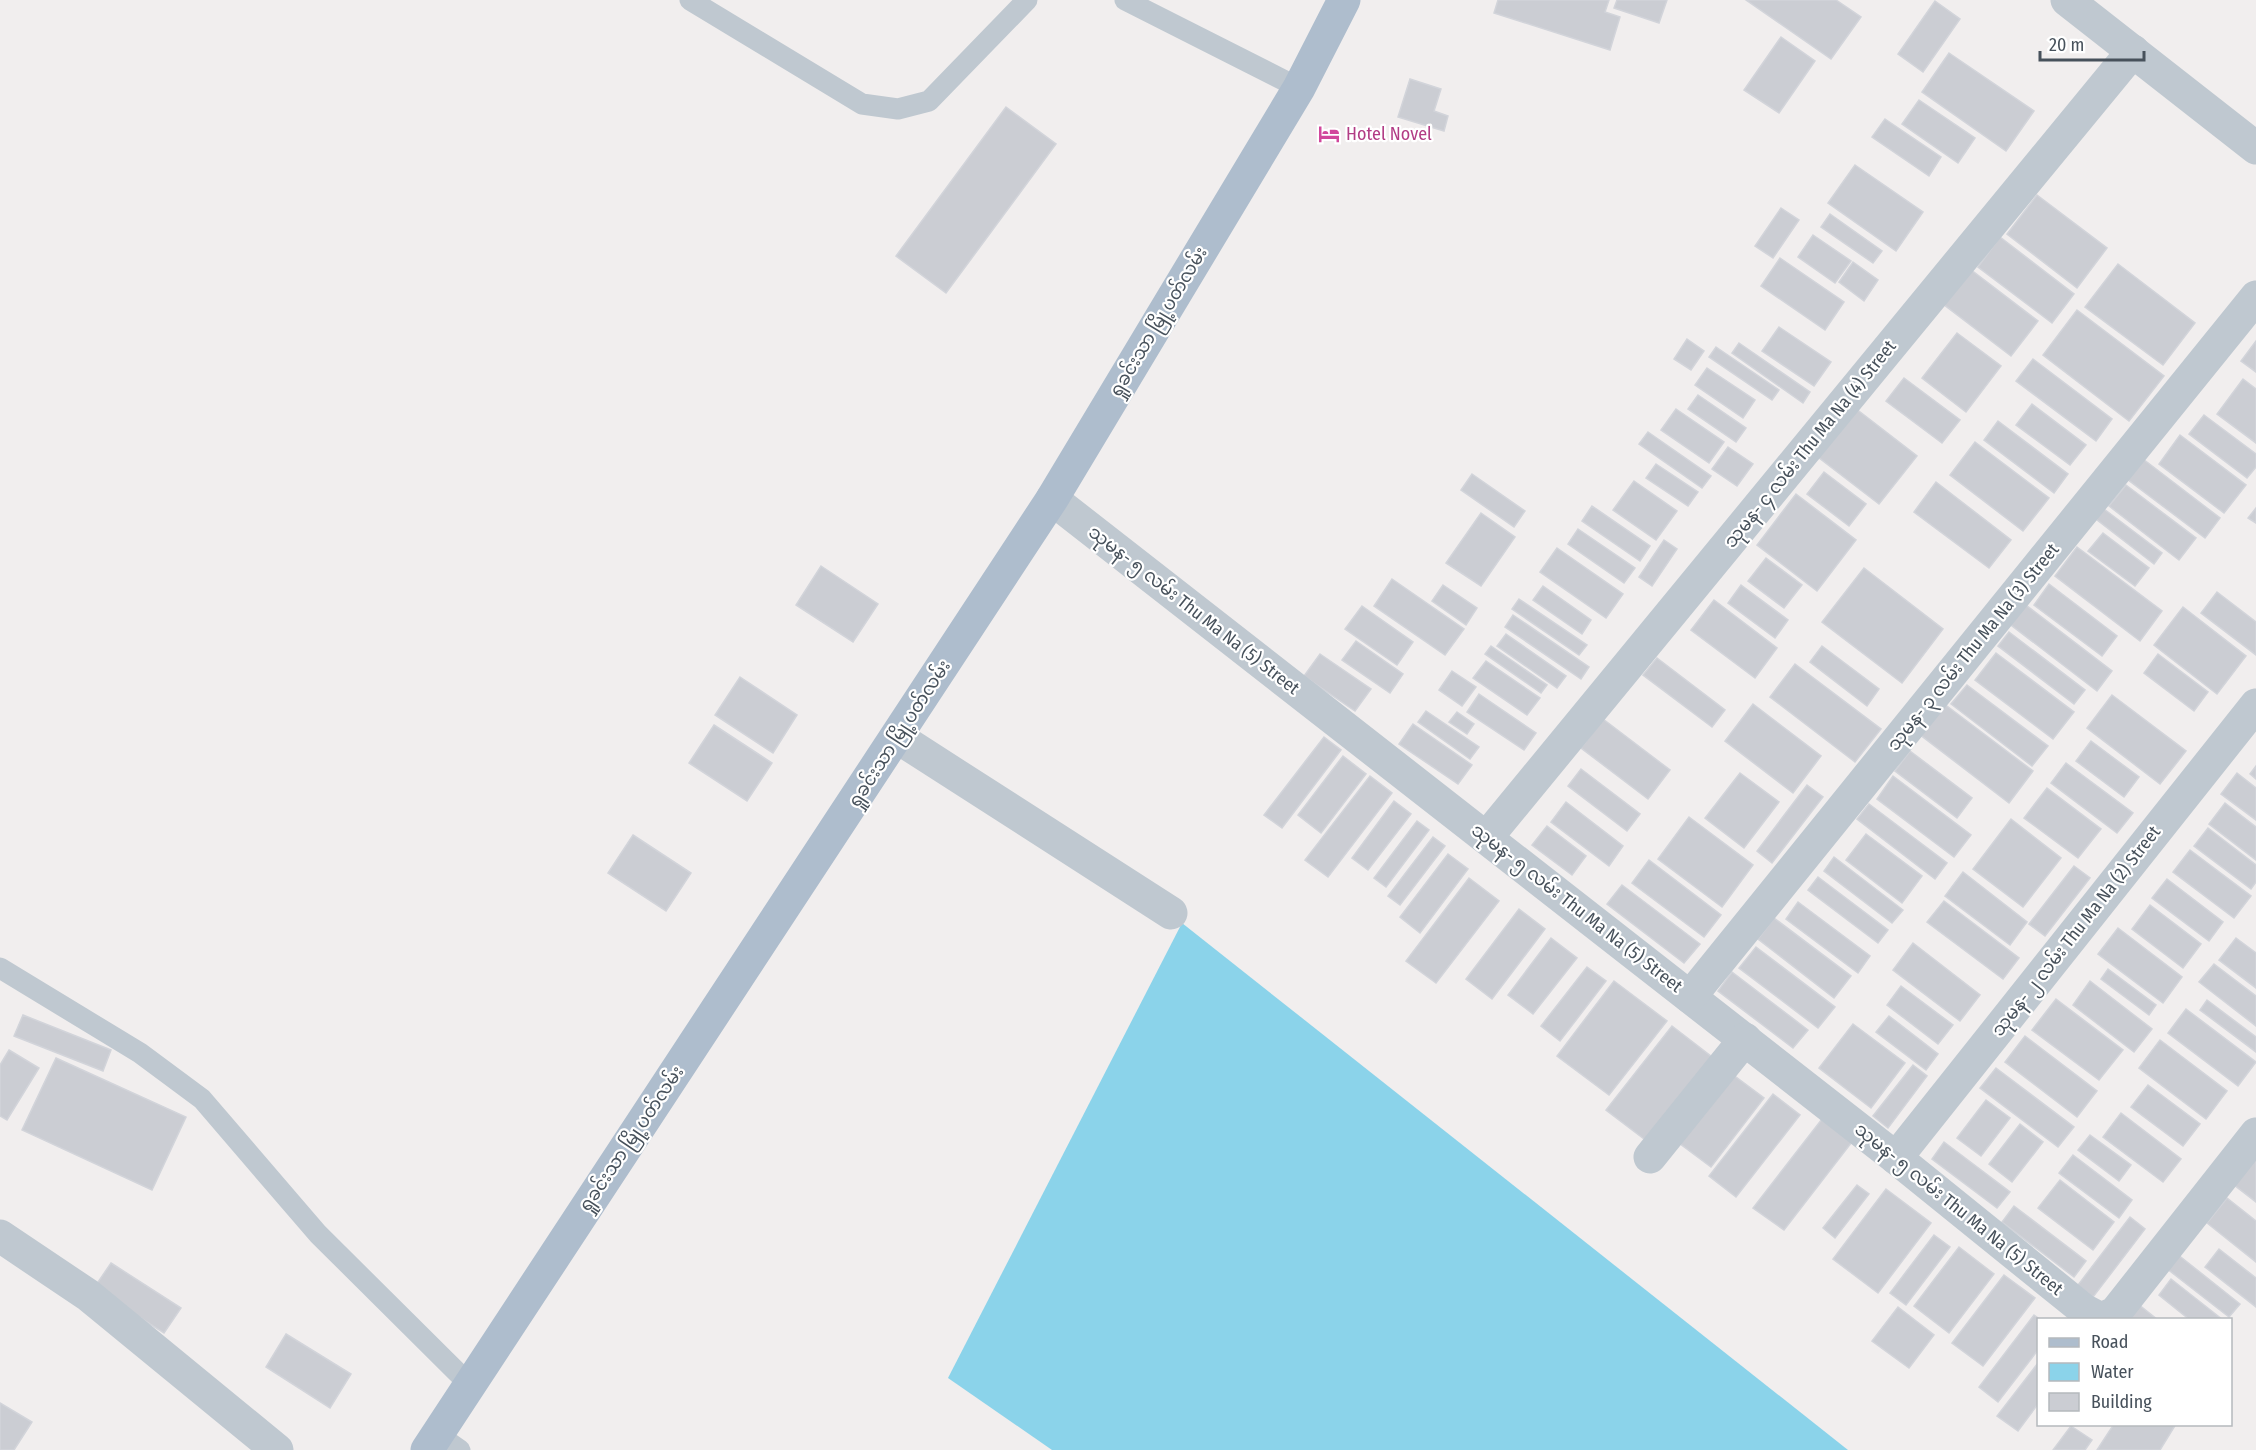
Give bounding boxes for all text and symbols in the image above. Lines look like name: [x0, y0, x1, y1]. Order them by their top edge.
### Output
scale bar: [2040, 24, 2144, 62]
text: 20 m: [2049, 34, 2084, 56]
hotel icon: Hotel Novel: [1317, 122, 1341, 146]
place label: Hotel Novel: [1346, 123, 1432, 145]
street label: ရှုခင်းသာ မြို့ပတ်လမ်း: [1102, 241, 1215, 404]
street label: သုမန- ၄ လမ်း Thu Ma Na (4) Street: [1718, 334, 1904, 555]
street label: သုမန- ၅ လမ်း Thu Ma Na (5) Street: [1082, 519, 1305, 702]
street label: သုမန- ၃ လမ်း Thu Ma Na (3) Street: [1881, 538, 2067, 758]
street label: ရှုခင်းသာ မြို့ပတ်လမ်း: [840, 654, 958, 814]
street label: သုမန- ၅ လမ်း Thu Ma Na (5) Street: [1465, 817, 1688, 1000]
street label: သုမန- ၂ လမ်း Thu Ma Na (2) Street: [1985, 820, 2168, 1043]
street label: ရှုခင်းသာ မြို့ပတ်လမ်း: [571, 1060, 692, 1219]
street label: သုမန- ၅ လမ်း Thu Ma Na (5) Street: [1848, 1117, 2069, 1303]
legend: [2037, 1318, 2232, 1426]
text: Road: [2091, 1331, 2128, 1353]
text: Water: [2091, 1361, 2134, 1383]
text: Building: [2091, 1391, 2152, 1413]

